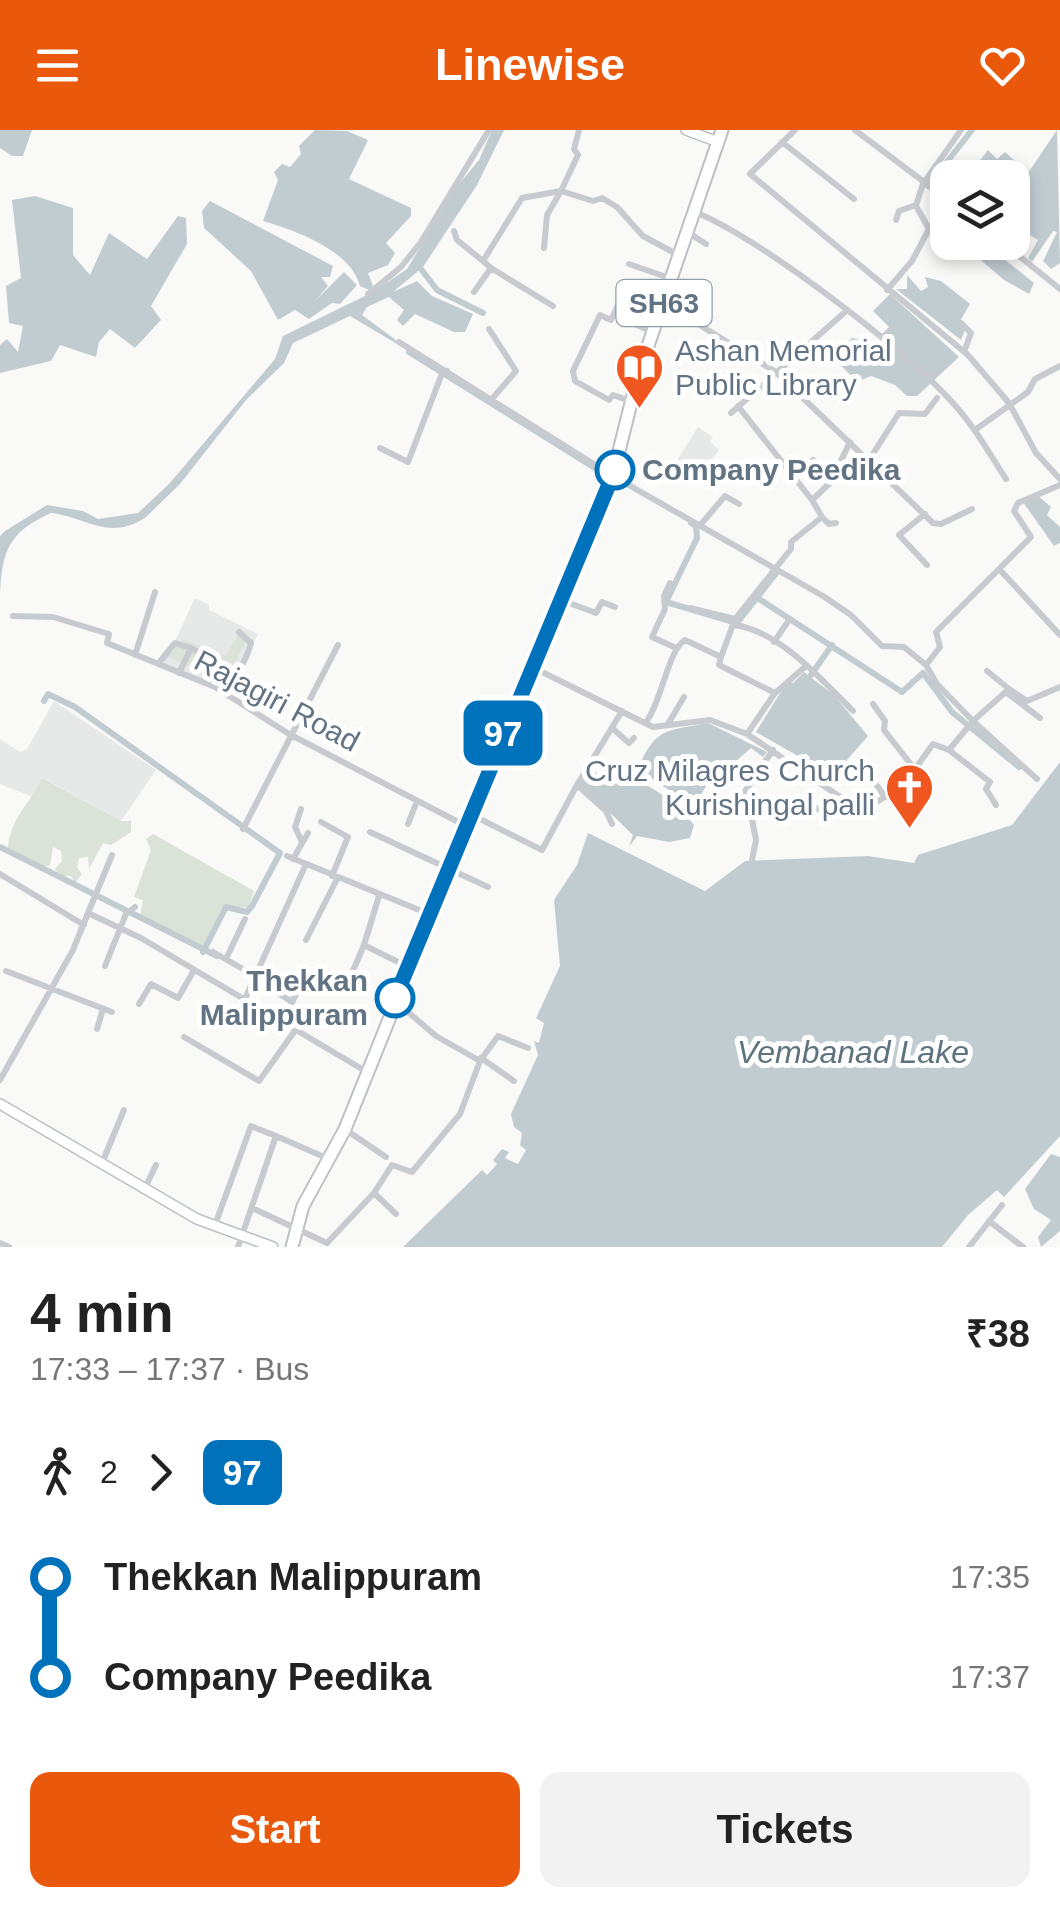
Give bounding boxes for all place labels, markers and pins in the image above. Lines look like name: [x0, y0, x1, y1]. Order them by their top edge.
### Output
place label: Ashan Memorial Public Library: [675, 334, 892, 401]
library icon: Ashan Memorial Public Library: [614, 342, 666, 410]
marker: Company Peedika: [596, 451, 634, 489]
place label: Company Peedika: [642, 453, 901, 486]
place label: Cruz Milagres Church Kurishingal palli: [585, 754, 875, 821]
church icon: Cruz Milagres Church Kurishingal palli: [884, 762, 936, 830]
place label: Thekkan Malippuram: [200, 964, 368, 1031]
marker: Thekkan Malippuram: [376, 979, 414, 1017]

